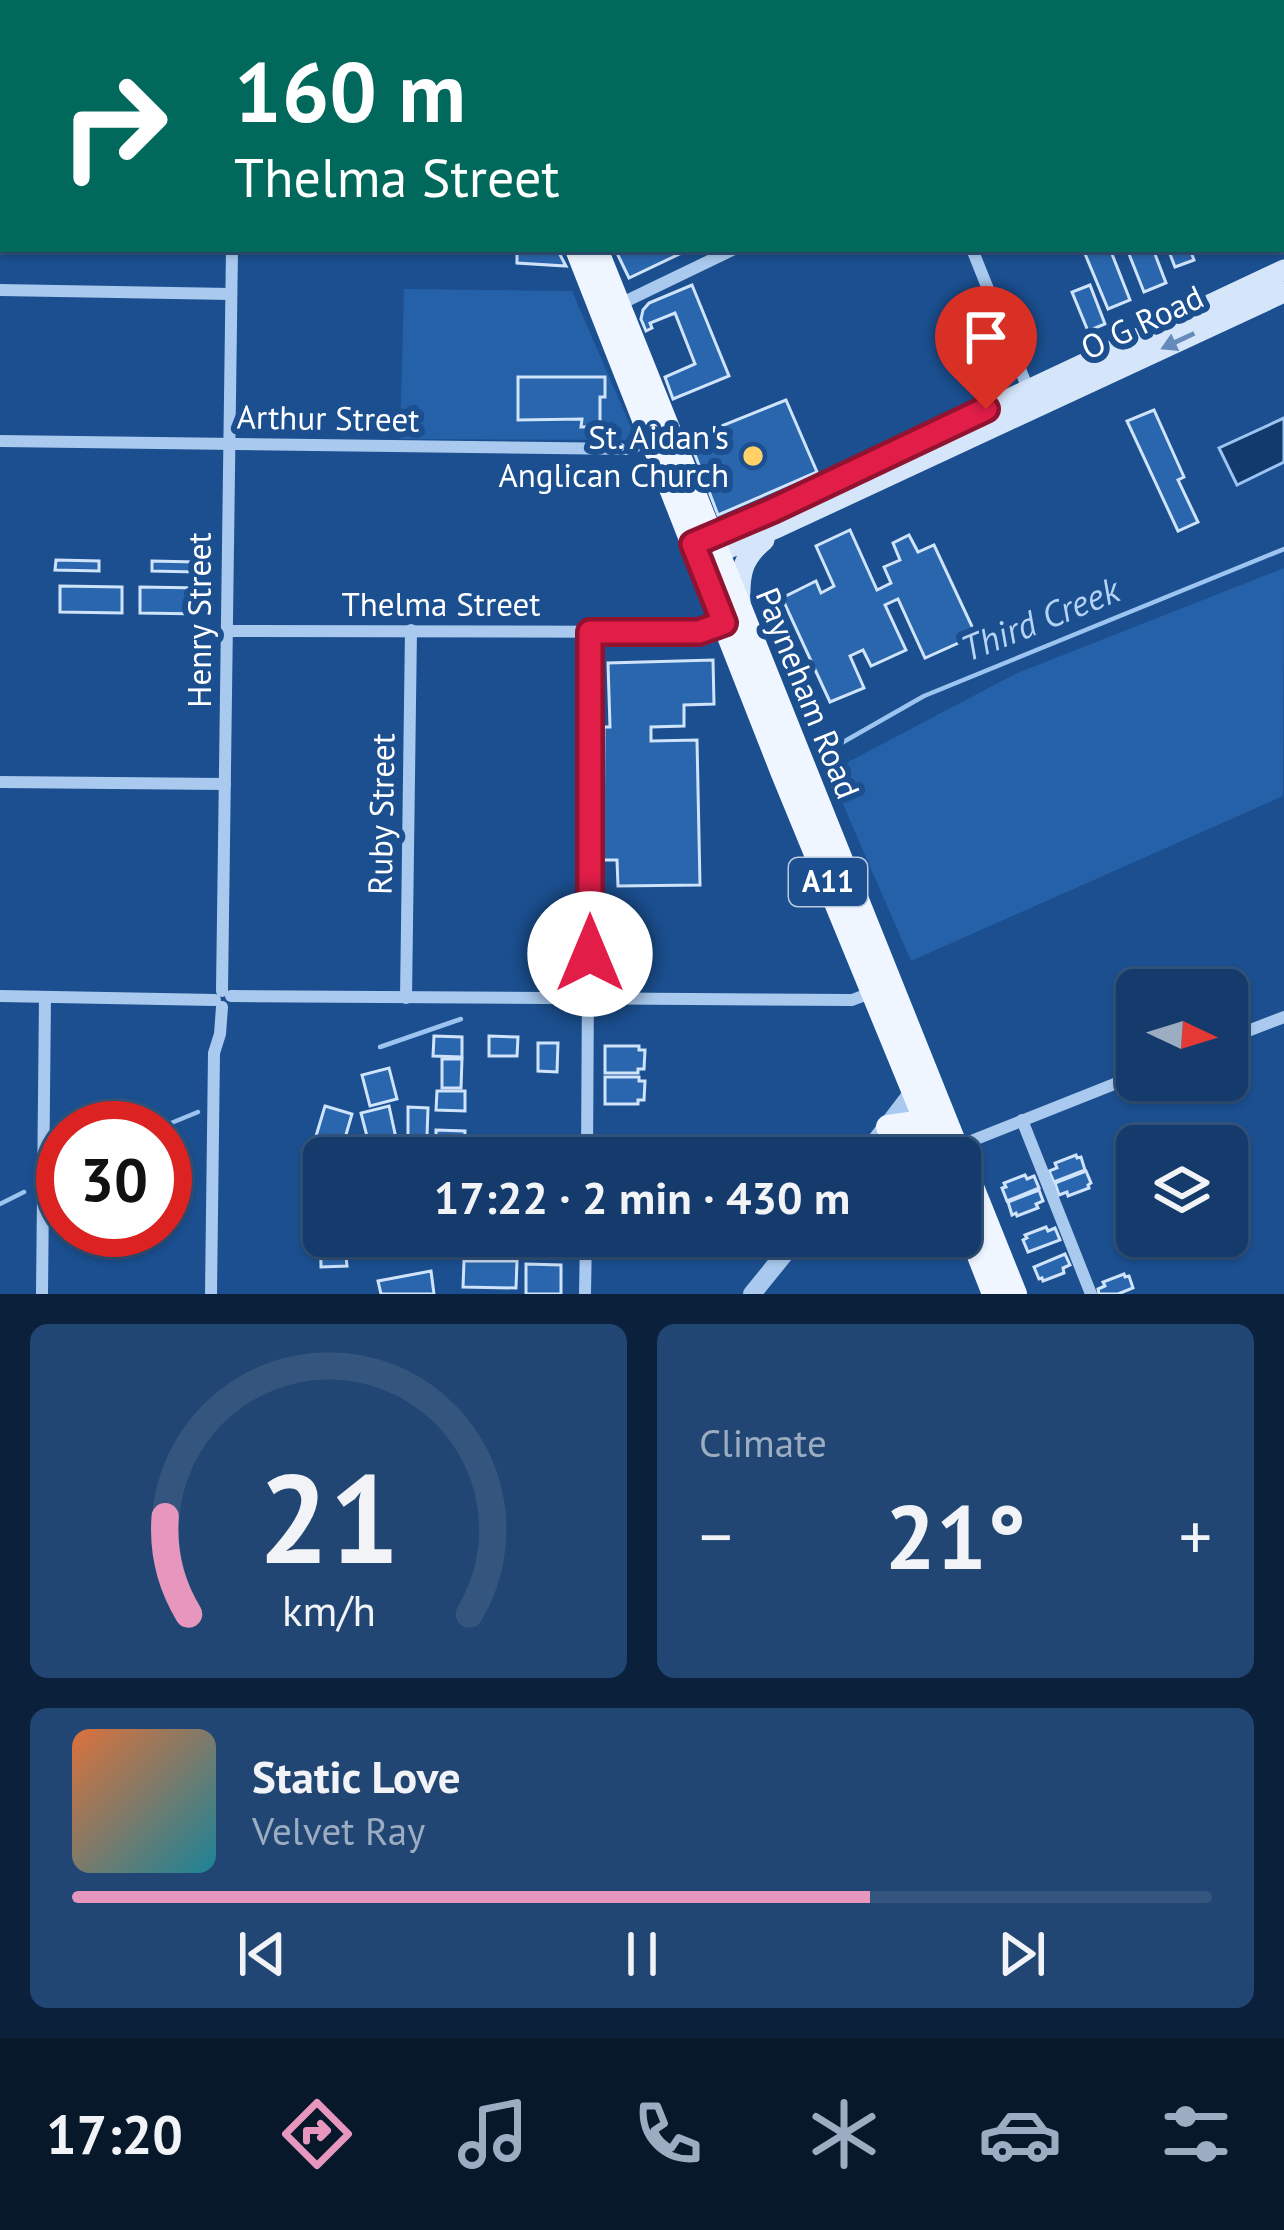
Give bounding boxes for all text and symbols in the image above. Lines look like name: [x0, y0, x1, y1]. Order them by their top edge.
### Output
text: 160 m: [234, 36, 466, 145]
icon: right: [36, 48, 192, 204]
text: Thelma Street: [234, 142, 560, 212]
street label: O G Road: [1074, 275, 1210, 369]
pin: [935, 286, 1037, 409]
icon: arrive: [953, 304, 1019, 370]
one-way arrow: [1160, 331, 1195, 351]
street label: Arthur Street: [236, 394, 420, 441]
place label: St. Aidan's Anglican Church: [498, 415, 729, 496]
marker: St. Aidan's Anglican Church: [740, 443, 766, 469]
street label: Henry Street: [177, 532, 220, 708]
water label: Third Creek: [954, 565, 1128, 672]
street label: Payneham Road: [747, 581, 870, 805]
street label: Thelma Street: [341, 582, 541, 625]
street label: Ruby Street: [358, 733, 403, 895]
road number: A11: [789, 858, 867, 906]
position arrow: [527, 891, 653, 1017]
north arrow: [1116, 969, 1248, 1101]
map controls: [1116, 969, 1248, 1257]
speed limit sign: 30: [36, 1101, 192, 1257]
button: layers: [1116, 1125, 1248, 1257]
text: 17:22 · 2 min · 430 m: [434, 1168, 850, 1226]
text: Climate: [699, 1417, 827, 1468]
text: 21: [258, 1436, 399, 1597]
text: 21°: [885, 1477, 1026, 1594]
text: −: [699, 1493, 732, 1578]
text: +: [1179, 1493, 1212, 1578]
text: km/h: [281, 1582, 376, 1638]
text: Static Love: [252, 1747, 461, 1805]
text: Velvet Ray: [252, 1805, 425, 1856]
icon: previous: [229, 1921, 295, 1987]
icon: pause: [609, 1921, 675, 1987]
icon: next: [989, 1921, 1055, 1987]
icon: directions: [275, 2092, 359, 2176]
icon: music: [451, 2092, 535, 2176]
icon: phone: [626, 2092, 710, 2176]
icon: climate: [802, 2092, 886, 2176]
icon: car: [978, 2092, 1062, 2176]
icon: filters: [1154, 2092, 1238, 2176]
text: 17:20: [46, 2099, 183, 2169]

